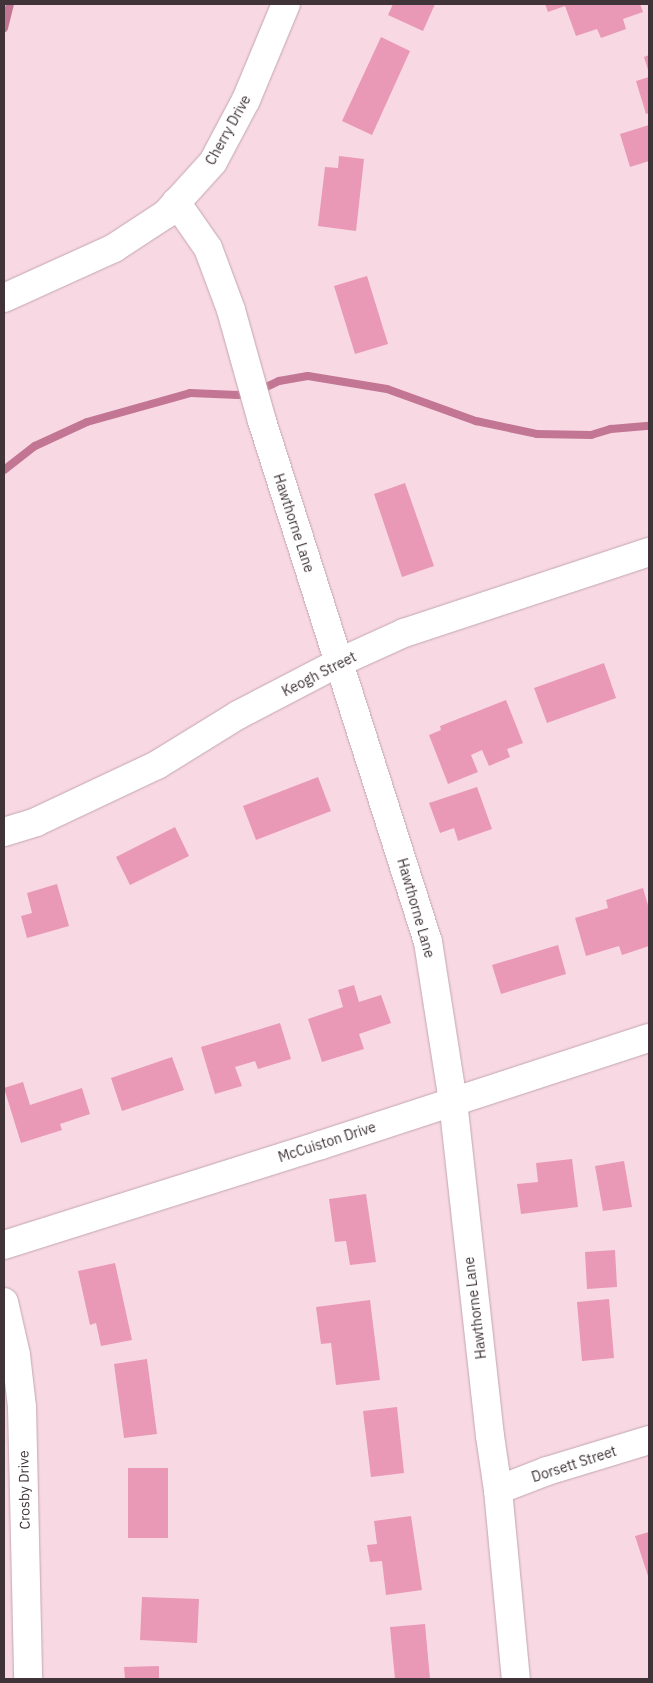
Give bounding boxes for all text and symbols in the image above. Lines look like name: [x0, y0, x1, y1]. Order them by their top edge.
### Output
street label: Cherry Drive: [202, 92, 254, 168]
street label: Hawthorne Lane: [270, 471, 318, 575]
street label: Keogh Street: [279, 648, 359, 700]
street label: Hawthorne Lane: [394, 856, 438, 960]
street label: McCuiston Drive: [276, 1118, 378, 1166]
street label: Hawthorne Lane: [460, 1256, 490, 1360]
street label: Dorsett Street: [529, 1442, 619, 1486]
street label: Crosby Drive: [15, 1450, 33, 1530]

